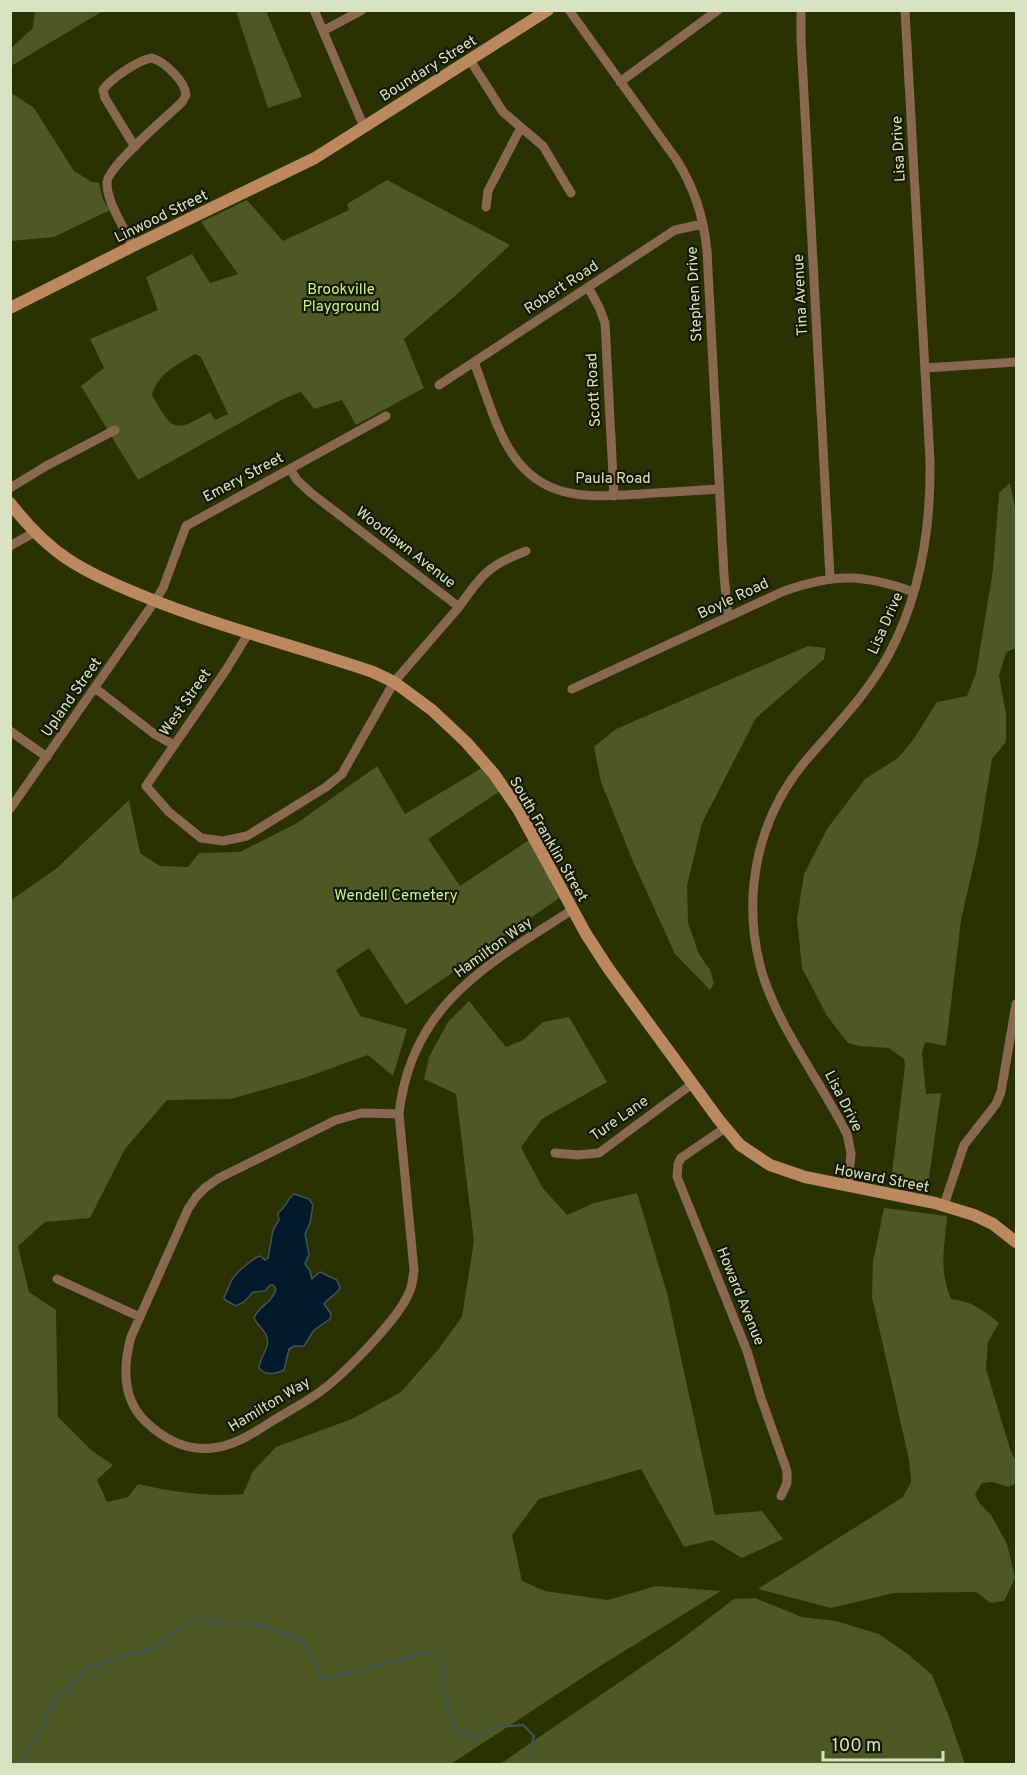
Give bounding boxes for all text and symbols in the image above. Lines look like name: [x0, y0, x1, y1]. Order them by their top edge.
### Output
street label: Boundary Street: [377, 32, 481, 107]
street label: Lisa Drive: [888, 115, 911, 182]
street label: Linwood Street: [112, 187, 211, 248]
street label: Stephen Drive: [684, 246, 707, 342]
street label: Tina Avenue: [790, 253, 813, 336]
street label: Robert Road: [521, 257, 603, 319]
park label: Brookville Playground: [302, 281, 380, 317]
street label: Scott Road: [583, 353, 606, 427]
street label: Emery Street: [200, 449, 287, 508]
street label: Paula Road: [575, 470, 651, 489]
street label: Woodlawn Avenue: [351, 503, 459, 593]
street label: Boyle Road: [695, 575, 772, 624]
street label: Lisa Drive: [864, 590, 908, 658]
street label: Upland Street: [38, 654, 107, 741]
street label: West Street: [156, 666, 216, 740]
street label: South Franklin Street: [504, 774, 591, 906]
park label: Wendell Cemetery: [334, 887, 458, 906]
street label: Hamilton Way: [451, 913, 537, 983]
street label: Lisa Drive: [819, 1068, 866, 1135]
street label: Ture Lane: [587, 1092, 653, 1146]
street label: Howard Street: [833, 1161, 931, 1198]
street label: Howard Avenue: [711, 1245, 768, 1349]
street label: Hamilton Way: [225, 1373, 314, 1437]
scale bar: [823, 1724, 943, 1762]
text: 100 m: [832, 1735, 881, 1758]

